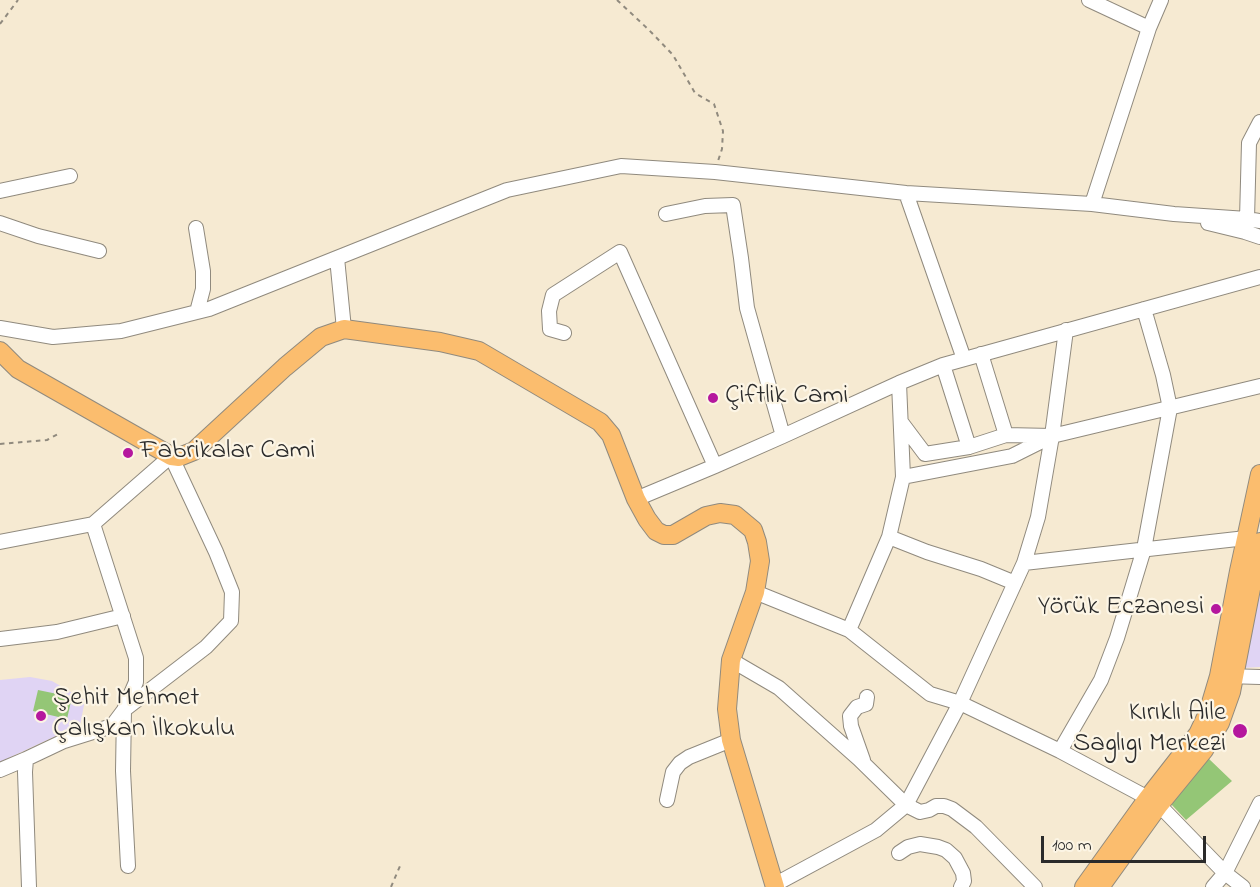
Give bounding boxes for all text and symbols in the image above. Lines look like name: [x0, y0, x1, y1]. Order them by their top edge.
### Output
place label: Çiftlik Cami: [725, 382, 848, 414]
marker: Çiftlik Cami: [706, 391, 720, 405]
place label: Fabrikalar Cami: [140, 437, 315, 469]
marker: Fabrikalar Cami: [121, 446, 135, 460]
place label: Yörük Eczanesi: [1038, 593, 1204, 625]
marker: Yörük Eczanesi: [1209, 602, 1223, 616]
place label: Şehit Mehmet Çalışkan İlkokulu: [53, 684, 235, 747]
place label: Kırıklı Aile Saglıgı Merkezi: [1073, 699, 1226, 762]
marker: Şehit Mehmet Çalışkan İlkokulu: [34, 709, 48, 723]
marker: Kırıklı Aile Saglıgı Merkezi: [1231, 722, 1249, 740]
scale bar: [1044, 824, 1209, 862]
text: 100 m: [1052, 833, 1092, 859]

